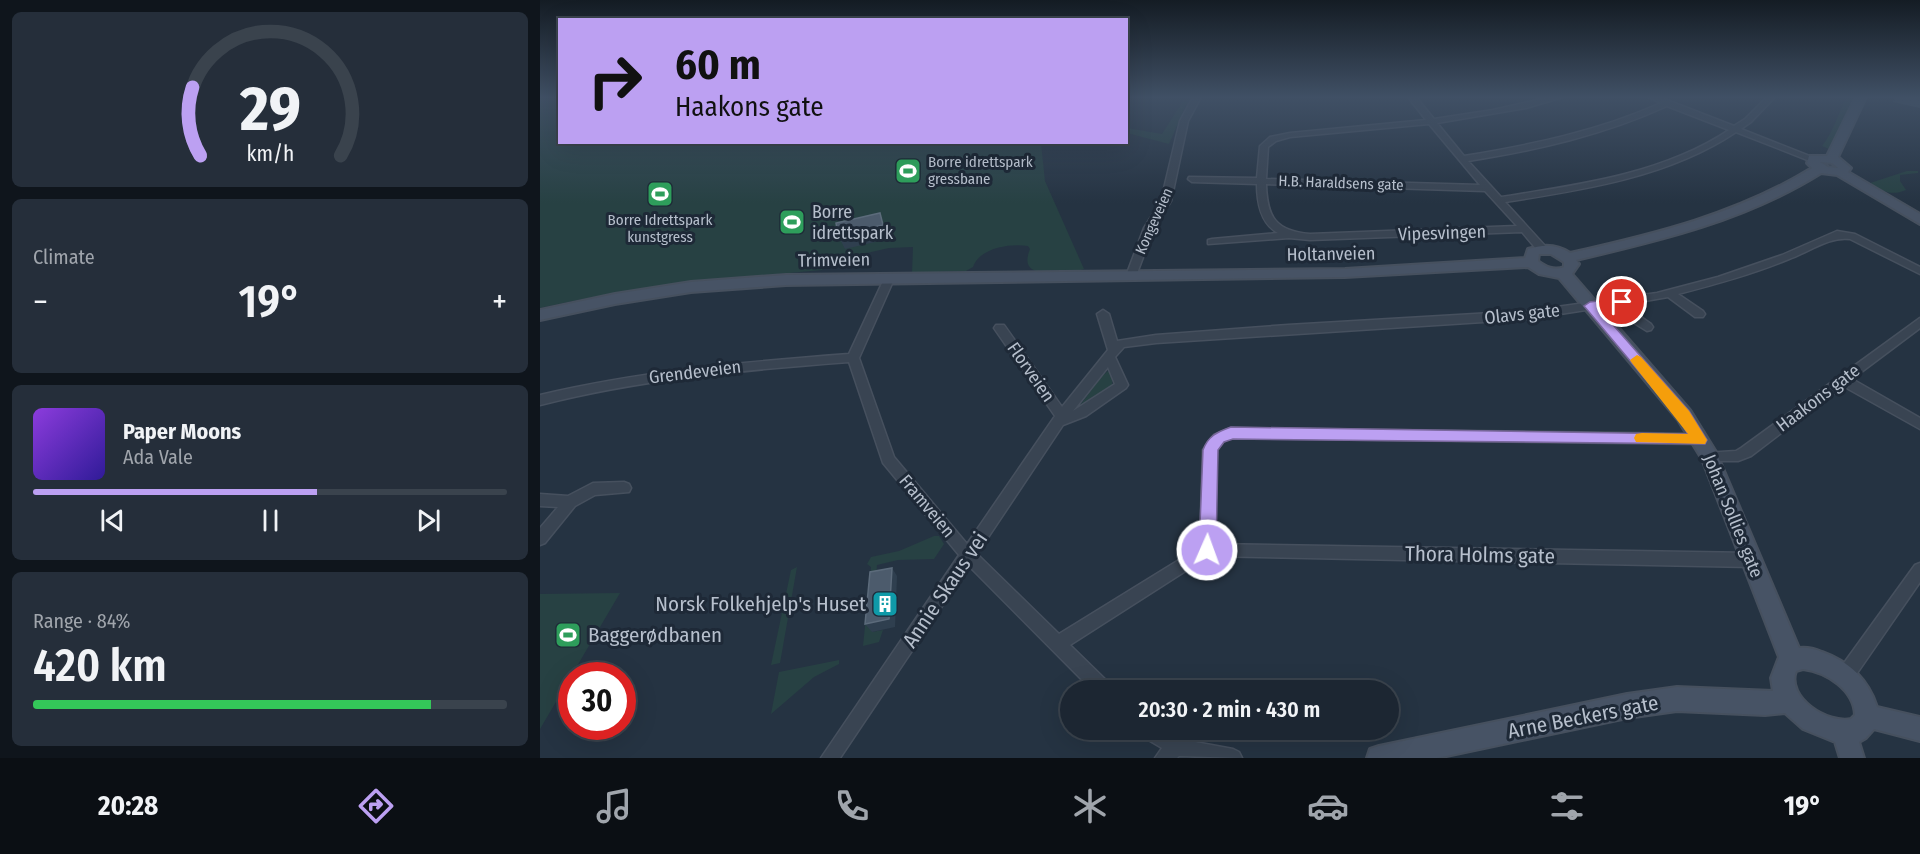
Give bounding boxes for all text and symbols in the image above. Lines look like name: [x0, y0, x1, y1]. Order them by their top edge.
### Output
text: 60 m: [675, 40, 761, 90]
icon: right: [576, 42, 654, 120]
text: 29: [239, 72, 300, 147]
text: Haakons gate: [675, 91, 824, 123]
text: km/h: [246, 142, 294, 168]
place label: Borre idrettspark gressbane: [928, 153, 1033, 188]
sports icon: Borre idrettspark gressbane: [893, 156, 923, 186]
street label: H.B. Haraldsens gate: [1278, 172, 1404, 194]
sports icon: Borre Idrettspark kunstgress: [645, 179, 675, 209]
street label: Kongeveien: [1131, 185, 1177, 257]
place label: Borre idrettspark: [812, 201, 894, 244]
sports icon: Borre idrettspark: [777, 207, 807, 237]
place label: Borre Idrettspark kunstgress: [608, 211, 712, 246]
street label: Vipesvingen: [1398, 220, 1486, 246]
street label: Holtanveien: [1286, 242, 1376, 266]
text: Climate: [33, 245, 95, 269]
street label: Trimveien: [798, 248, 870, 272]
text: 19°: [239, 275, 301, 329]
pin: [1596, 276, 1647, 327]
text: −: [33, 282, 48, 322]
text: +: [492, 282, 507, 322]
icon: arrive: [1605, 285, 1638, 318]
street label: Olavs gate: [1483, 299, 1561, 329]
street label: Florveien: [1003, 338, 1059, 406]
street label: Grendeveien: [648, 355, 742, 389]
street label: Haakons gate: [1772, 359, 1864, 437]
text: Paper Moons: [123, 418, 241, 445]
text: Ada Vale: [123, 445, 193, 469]
street label: Johan Sollies gate: [1698, 451, 1768, 581]
street label: Framveien: [894, 470, 960, 542]
icon: previous: [96, 504, 129, 537]
icon: pause: [254, 504, 287, 537]
icon: next: [412, 504, 445, 537]
position arrow: [1175, 518, 1239, 582]
street label: Annie Skaus vei: [897, 527, 993, 653]
street label: Thora Holms gate: [1405, 541, 1555, 569]
building icon: Norsk Folkehjelp's Huset: [870, 589, 900, 619]
place label: Norsk Folkehjelp's Huset: [655, 591, 866, 617]
text: Range · 84%: [33, 609, 130, 633]
sports icon: Baggerødbanen: [553, 620, 583, 650]
place label: Baggerødbanen: [588, 622, 722, 648]
text: 420 km: [33, 639, 167, 693]
speed limit sign: 30: [558, 662, 636, 740]
street label: Arne Beckers gate: [1505, 690, 1661, 744]
text: 20:30 · 2 min · 430 m: [1139, 696, 1320, 723]
icon: directions: [355, 785, 397, 827]
icon: music: [593, 785, 635, 827]
icon: phone: [831, 785, 873, 827]
icon: climate: [1069, 785, 1111, 827]
icon: car: [1307, 785, 1349, 827]
icon: filters: [1546, 785, 1588, 827]
text: 20:28: [98, 790, 158, 822]
text: 19°: [1784, 790, 1822, 822]

